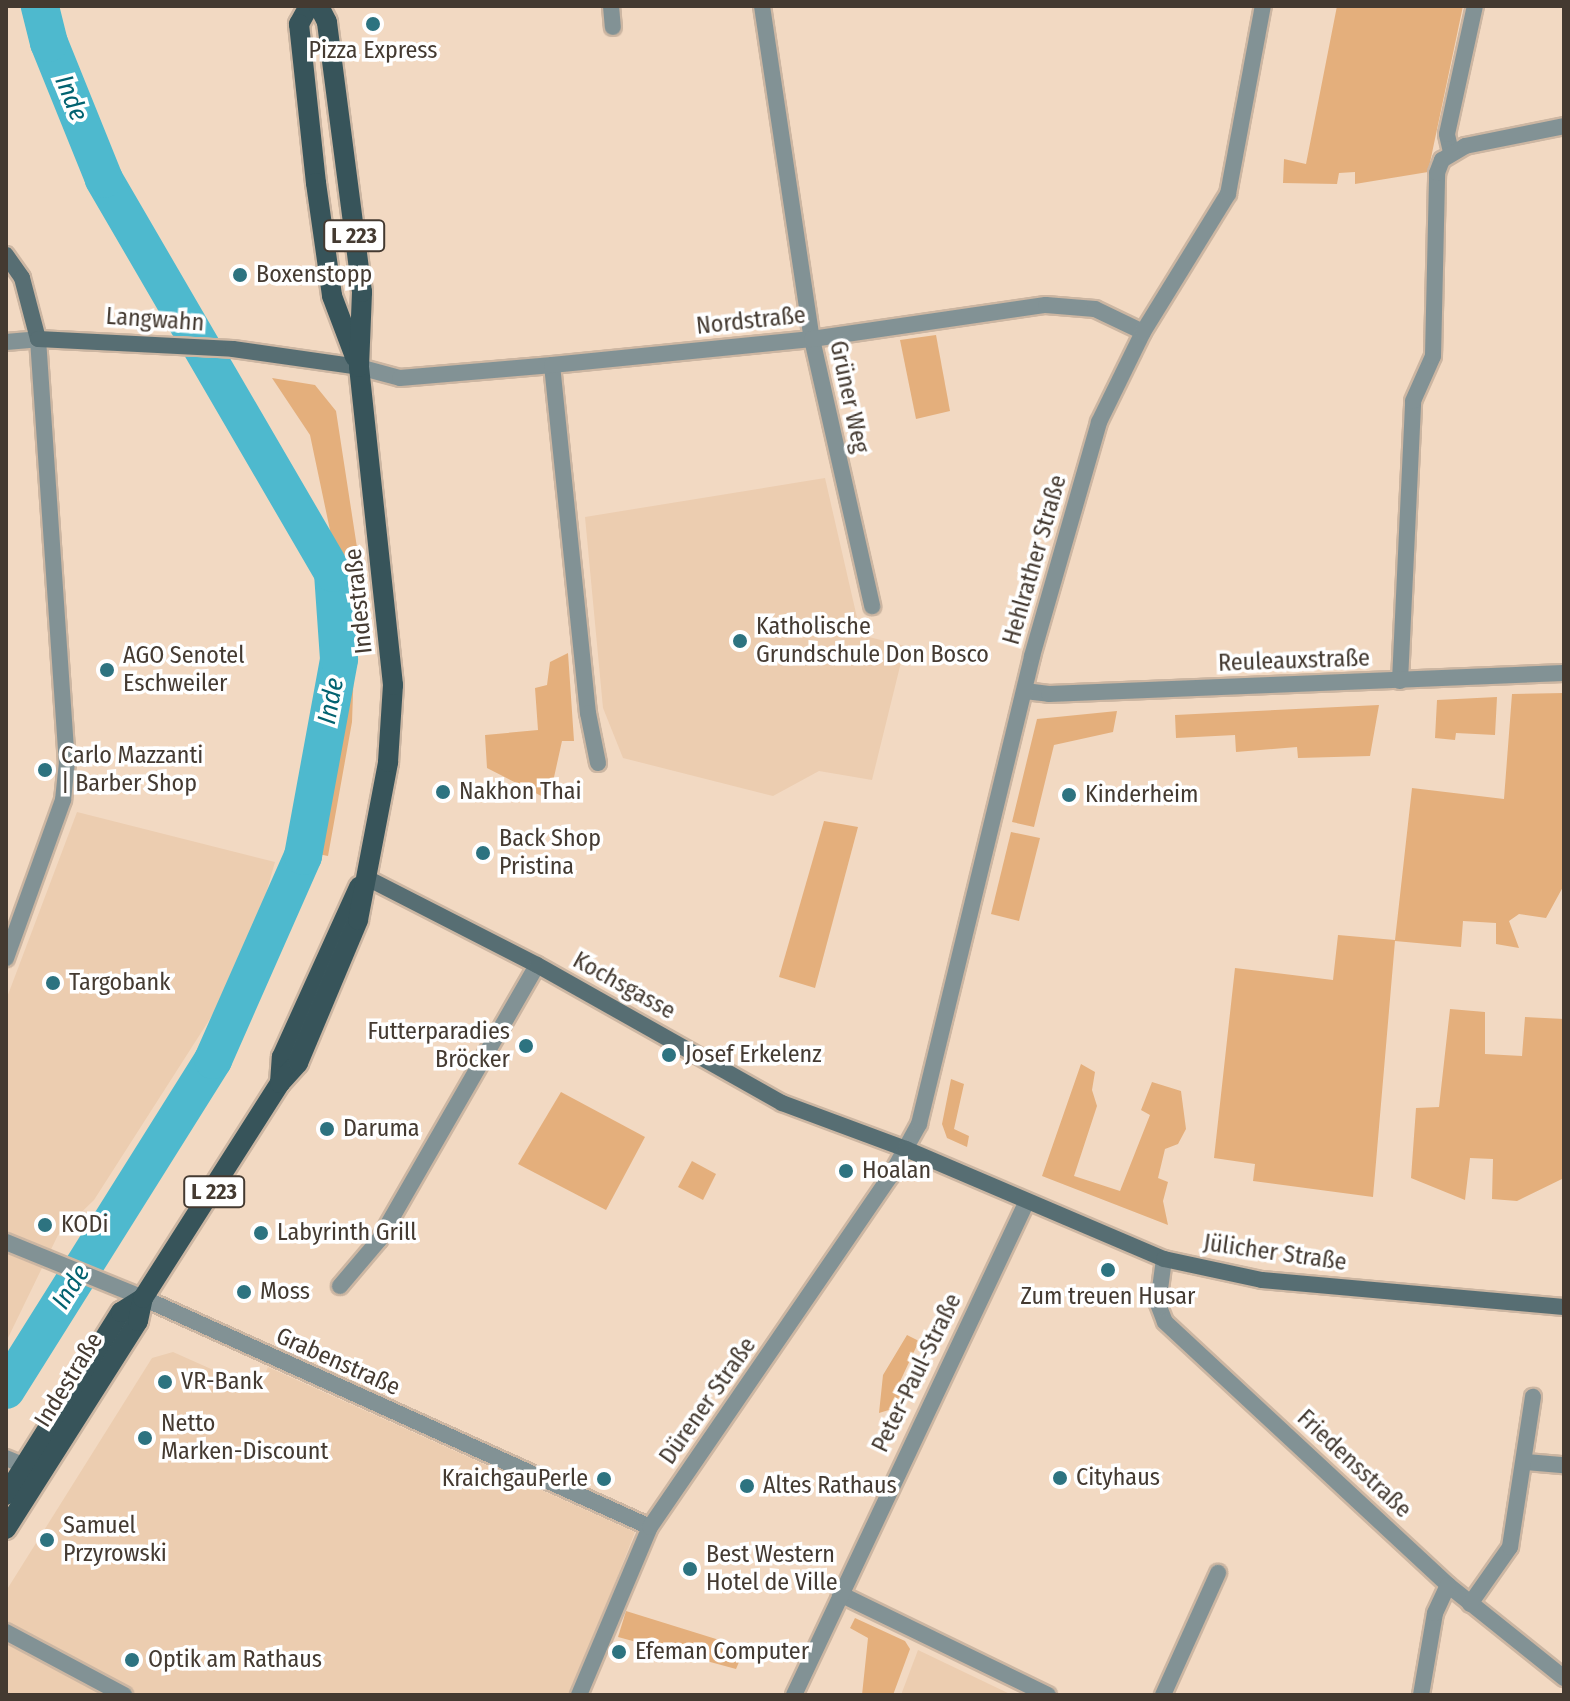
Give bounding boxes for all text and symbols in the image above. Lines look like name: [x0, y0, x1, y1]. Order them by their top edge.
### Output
marker: Pizza Express: [364, 15, 382, 33]
place label: Pizza Express: [308, 37, 438, 65]
water label: Inde: [48, 71, 94, 125]
road number: L 223: [322, 218, 386, 254]
place label: Boxenstopp: [256, 261, 372, 289]
marker: Boxenstopp: [231, 266, 249, 284]
street label: Nordstraße: [695, 301, 807, 341]
street label: Langwahn: [105, 302, 205, 338]
street label: Grüner Weg: [823, 338, 875, 456]
street label: Hehlrather Straße: [997, 472, 1073, 648]
street label: Indestraße: [339, 547, 379, 655]
place label: Katholische Grundschule Don Bosco: [756, 613, 989, 669]
marker: Katholische Grundschule Don Bosco: [731, 632, 749, 650]
place label: AGO Senotel Eschweiler: [123, 642, 245, 698]
street label: Reuleauxstraße: [1218, 644, 1370, 678]
marker: AGO Senotel Eschweiler: [98, 661, 116, 679]
water label: Inde: [311, 675, 351, 727]
place label: Carlo Mazzanti | Barber Shop: [61, 742, 203, 798]
marker: Carlo Mazzanti | Barber Shop: [36, 761, 54, 779]
place label: Nakhon Thai: [459, 778, 582, 806]
place label: Kinderheim: [1085, 781, 1198, 809]
marker: Nakhon Thai: [434, 783, 452, 801]
marker: Kinderheim: [1060, 786, 1078, 804]
place label: Back Shop Pristina: [499, 825, 601, 881]
marker: Back Shop Pristina: [474, 844, 492, 862]
street label: Kochsgasse: [568, 946, 680, 1026]
place label: Targobank: [69, 969, 170, 997]
marker: Targobank: [44, 974, 62, 992]
place label: Futterparadies Bröcker: [368, 1018, 510, 1074]
marker: Futterparadies Bröcker: [517, 1037, 535, 1055]
place label: Josef Erkelenz: [685, 1041, 822, 1069]
marker: Josef Erkelenz: [660, 1046, 678, 1064]
place label: Daruma: [343, 1115, 420, 1143]
marker: Daruma: [318, 1120, 336, 1138]
place label: Hoalan: [862, 1157, 931, 1185]
marker: Hoalan: [837, 1162, 855, 1180]
road number: L 223: [182, 1174, 246, 1210]
place label: KODi: [61, 1211, 108, 1239]
marker: KODi: [36, 1216, 54, 1234]
place label: Labyrinth Grill: [277, 1219, 417, 1247]
marker: Labyrinth Grill: [252, 1224, 270, 1242]
street label: Jülicher Straße: [1202, 1229, 1348, 1277]
water label: Inde: [45, 1259, 97, 1315]
marker: Zum treuen Husar: [1099, 1261, 1117, 1279]
place label: Moss: [260, 1278, 310, 1306]
marker: Moss: [235, 1283, 253, 1301]
place label: Zum treuen Husar: [1021, 1283, 1195, 1311]
street label: Peter-Paul-Straße: [866, 1289, 968, 1457]
street label: Grabenstraße: [272, 1322, 404, 1402]
street label: Indestraße: [29, 1327, 109, 1433]
street label: Dürener Straße: [654, 1332, 762, 1470]
place label: VR-Bank: [181, 1368, 263, 1396]
marker: VR-Bank: [156, 1373, 174, 1391]
street label: Friedensstraße: [1291, 1404, 1417, 1524]
place label: Netto Marken-Discount: [161, 1410, 328, 1466]
marker: Netto Marken-Discount: [136, 1429, 154, 1447]
place label: Cityhaus: [1076, 1464, 1160, 1492]
place label: KraichgauPerle: [442, 1465, 588, 1493]
marker: Cityhaus: [1051, 1469, 1069, 1487]
marker: KraichgauPerle: [595, 1470, 613, 1488]
place label: Altes Rathaus: [763, 1472, 897, 1500]
marker: Altes Rathaus: [738, 1477, 756, 1495]
place label: Samuel Przyrowski: [63, 1512, 167, 1568]
marker: Samuel Przyrowski: [38, 1531, 56, 1549]
place label: Best Western Hotel de Ville: [706, 1541, 838, 1597]
marker: Best Western Hotel de Ville: [681, 1560, 699, 1578]
place label: Efeman Computer: [635, 1638, 809, 1666]
marker: Efeman Computer: [610, 1643, 628, 1661]
place label: Optik am Rathaus: [148, 1646, 322, 1674]
marker: Optik am Rathaus: [123, 1651, 141, 1669]

